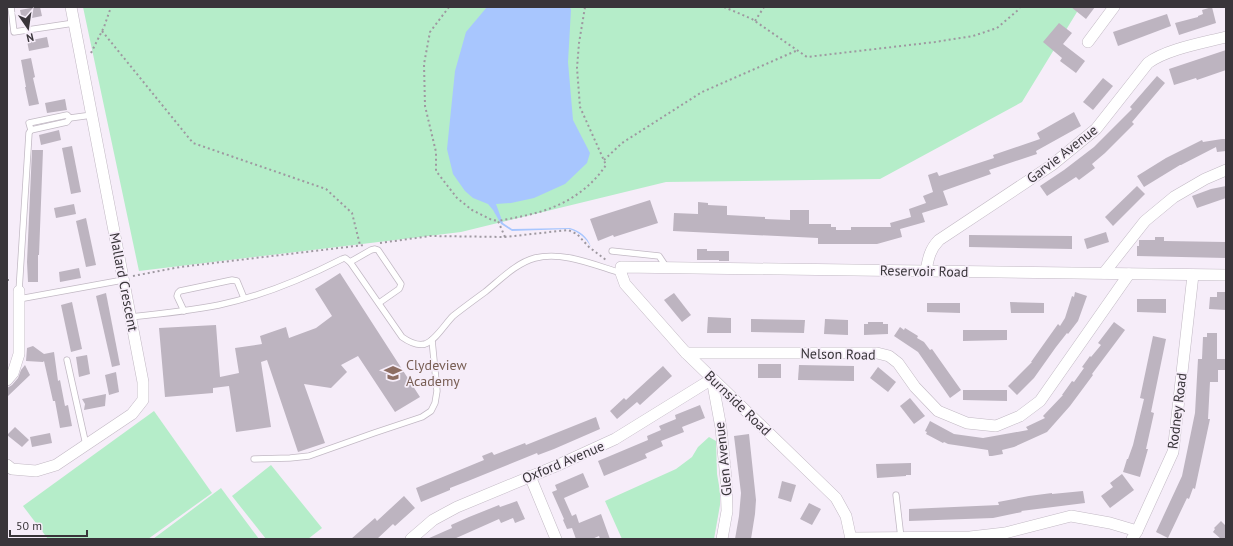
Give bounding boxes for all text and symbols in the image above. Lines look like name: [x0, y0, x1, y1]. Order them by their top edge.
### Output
north arrow: [8, 8, 48, 48]
text: N: [25, 30, 35, 45]
street label: Garvie Avenue: [1023, 121, 1101, 187]
street label: Mallard Crescent: [106, 231, 142, 333]
street label: Reservoir Road: [880, 261, 968, 281]
street label: Nelson Road: [800, 344, 876, 364]
place label: Clydeview Academy: [406, 356, 467, 390]
school or university icon: Clydeview Academy: [383, 363, 403, 383]
street label: Burnside Road: [701, 367, 775, 439]
street label: Rodney Road: [1163, 372, 1191, 450]
street label: Glen Avenue: [710, 421, 736, 497]
street label: Oxford Avenue: [519, 437, 607, 487]
scale bar: [10, 512, 87, 538]
text: 50 m: [16, 518, 42, 533]

